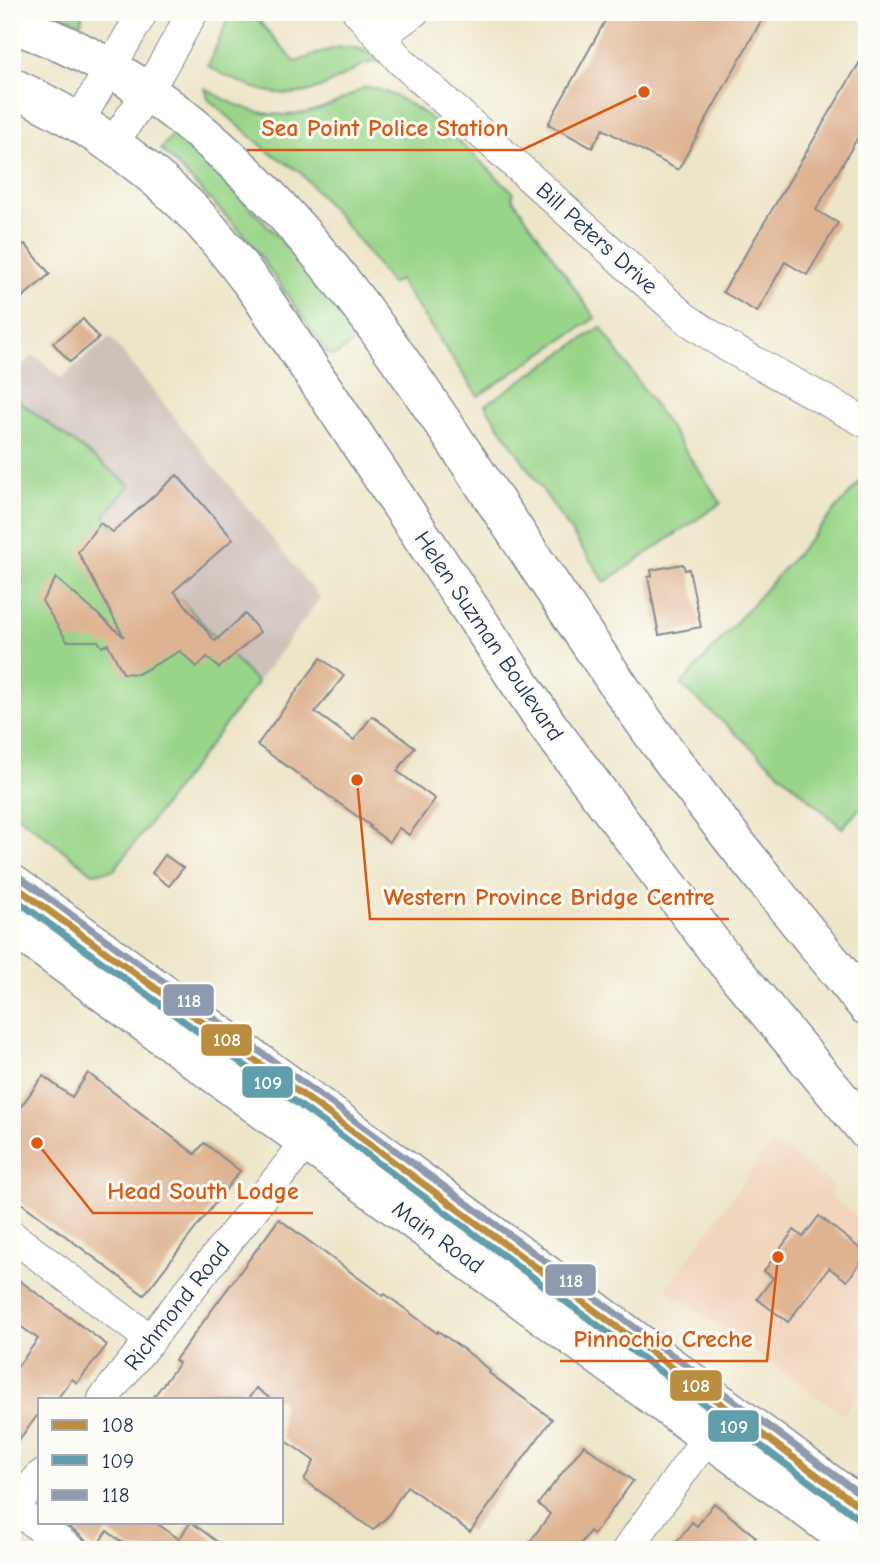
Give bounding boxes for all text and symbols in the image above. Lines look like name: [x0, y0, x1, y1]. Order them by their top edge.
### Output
callout: Sea Point Police Station: [247, 105, 522, 150]
text: Sea Point Police Station: [261, 114, 509, 142]
street label: Bill Peters Drive: [531, 176, 663, 300]
street label: Helen Suzman Boulevard: [409, 526, 569, 746]
callout: Western Province Bridge Centre: [370, 874, 729, 919]
text: Western Province Bridge Centre: [383, 883, 715, 911]
line badge: 118: [162, 983, 215, 1017]
text: 118: [177, 990, 201, 1012]
line badge: 108: [200, 1023, 253, 1057]
text: 108: [213, 1029, 241, 1051]
line badge: 109: [241, 1065, 294, 1099]
text: 109: [254, 1072, 282, 1094]
callout: Head South Lodge: [93, 1168, 313, 1213]
text: Head South Lodge: [107, 1177, 299, 1205]
street label: Main Road: [387, 1195, 489, 1279]
street label: Richmond Road: [118, 1236, 236, 1376]
line badge: 118: [544, 1263, 597, 1297]
text: 118: [559, 1270, 583, 1292]
callout: Pinnochio Creche: [560, 1316, 767, 1361]
text: Pinnochio Creche: [573, 1325, 753, 1353]
line badge: 108: [669, 1369, 723, 1402]
text: 108: [682, 1375, 710, 1397]
legend: [38, 1398, 284, 1524]
line badge: 109: [707, 1409, 760, 1443]
text: 108: [102, 1413, 134, 1437]
text: 109: [720, 1416, 748, 1438]
text: 109: [102, 1449, 134, 1473]
text: 118: [102, 1483, 129, 1507]

